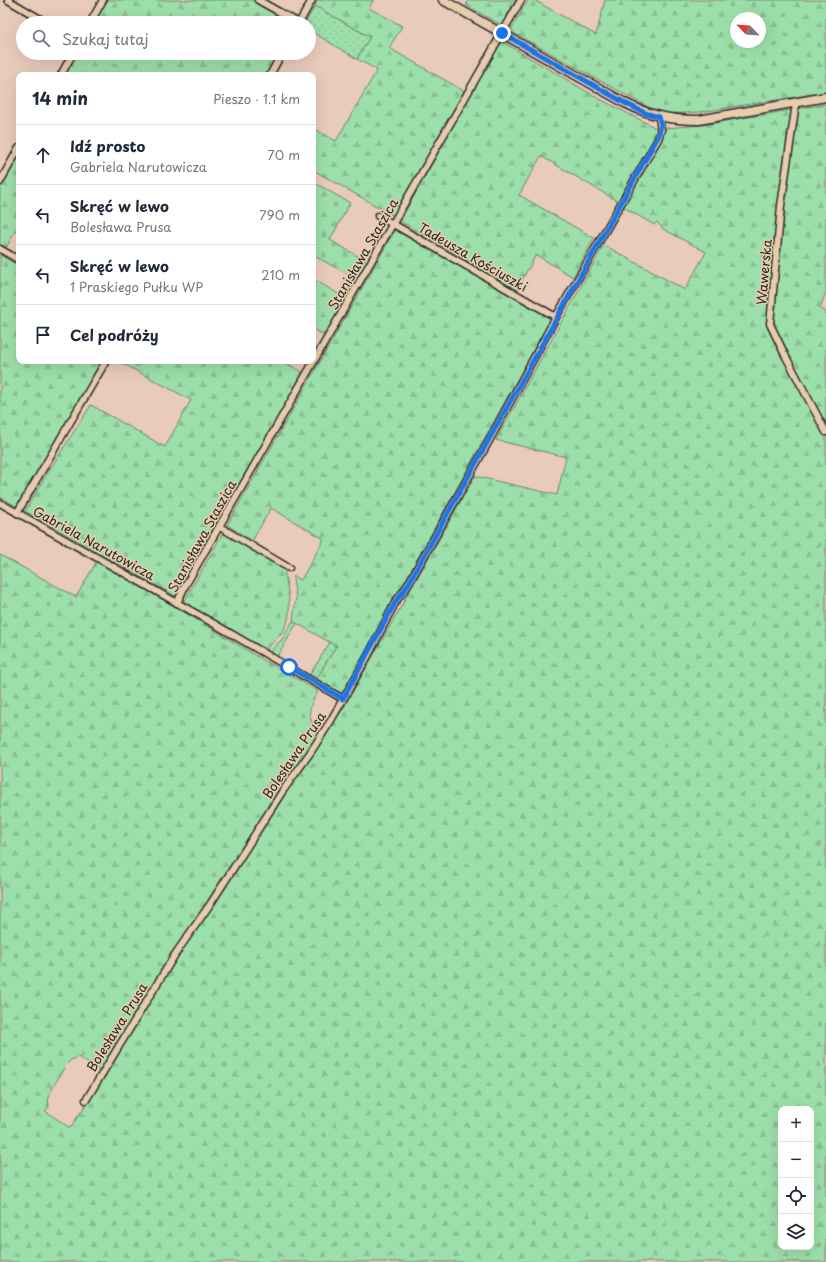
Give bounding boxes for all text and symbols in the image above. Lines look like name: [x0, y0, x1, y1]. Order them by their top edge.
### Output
north arrow: [730, 12, 766, 48]
search box: [16, 16, 316, 60]
route end: [493, 24, 511, 42]
icon: search: [30, 27, 52, 49]
text: Szukaj tutaj: [62, 27, 149, 50]
text: 14 min: [32, 85, 88, 111]
text: Pieszo · 1.1 km: [213, 89, 300, 108]
text: Idź prosto: [70, 134, 145, 157]
icon: ahead: [32, 144, 54, 166]
text: 70 m: [267, 145, 300, 164]
text: Gabriela Narutowicza: [70, 157, 207, 176]
text: Skręć w lewo: [70, 194, 169, 217]
street label: Stanisława Staszica: [323, 194, 403, 313]
icon: left: [32, 204, 54, 226]
text: 790 m: [259, 205, 300, 224]
text: Bolesława Prusa: [70, 217, 171, 236]
street label: Tadeusza Kościuszki: [415, 217, 531, 296]
street label: Wawerska: [751, 237, 776, 306]
text: Skręć w lewo: [70, 254, 169, 277]
icon: left: [32, 264, 54, 286]
text: 210 m: [261, 265, 300, 284]
text: 1 Praskiego Pułku WP: [70, 277, 203, 296]
text: Cel podróży: [70, 323, 158, 346]
icon: arrive: [32, 324, 54, 346]
street label: Stanisława Staszica: [163, 475, 241, 595]
street label: Gabriela Narutowicza: [30, 501, 159, 584]
route start: [280, 658, 298, 676]
street label: Bolesława Prusa: [257, 707, 330, 802]
street label: Bolesława Prusa: [82, 978, 152, 1075]
map controls: [778, 1106, 814, 1250]
button: +: [778, 1106, 814, 1142]
button: −: [778, 1142, 814, 1178]
button: locate: [778, 1178, 814, 1214]
button: layers: [778, 1214, 814, 1250]

